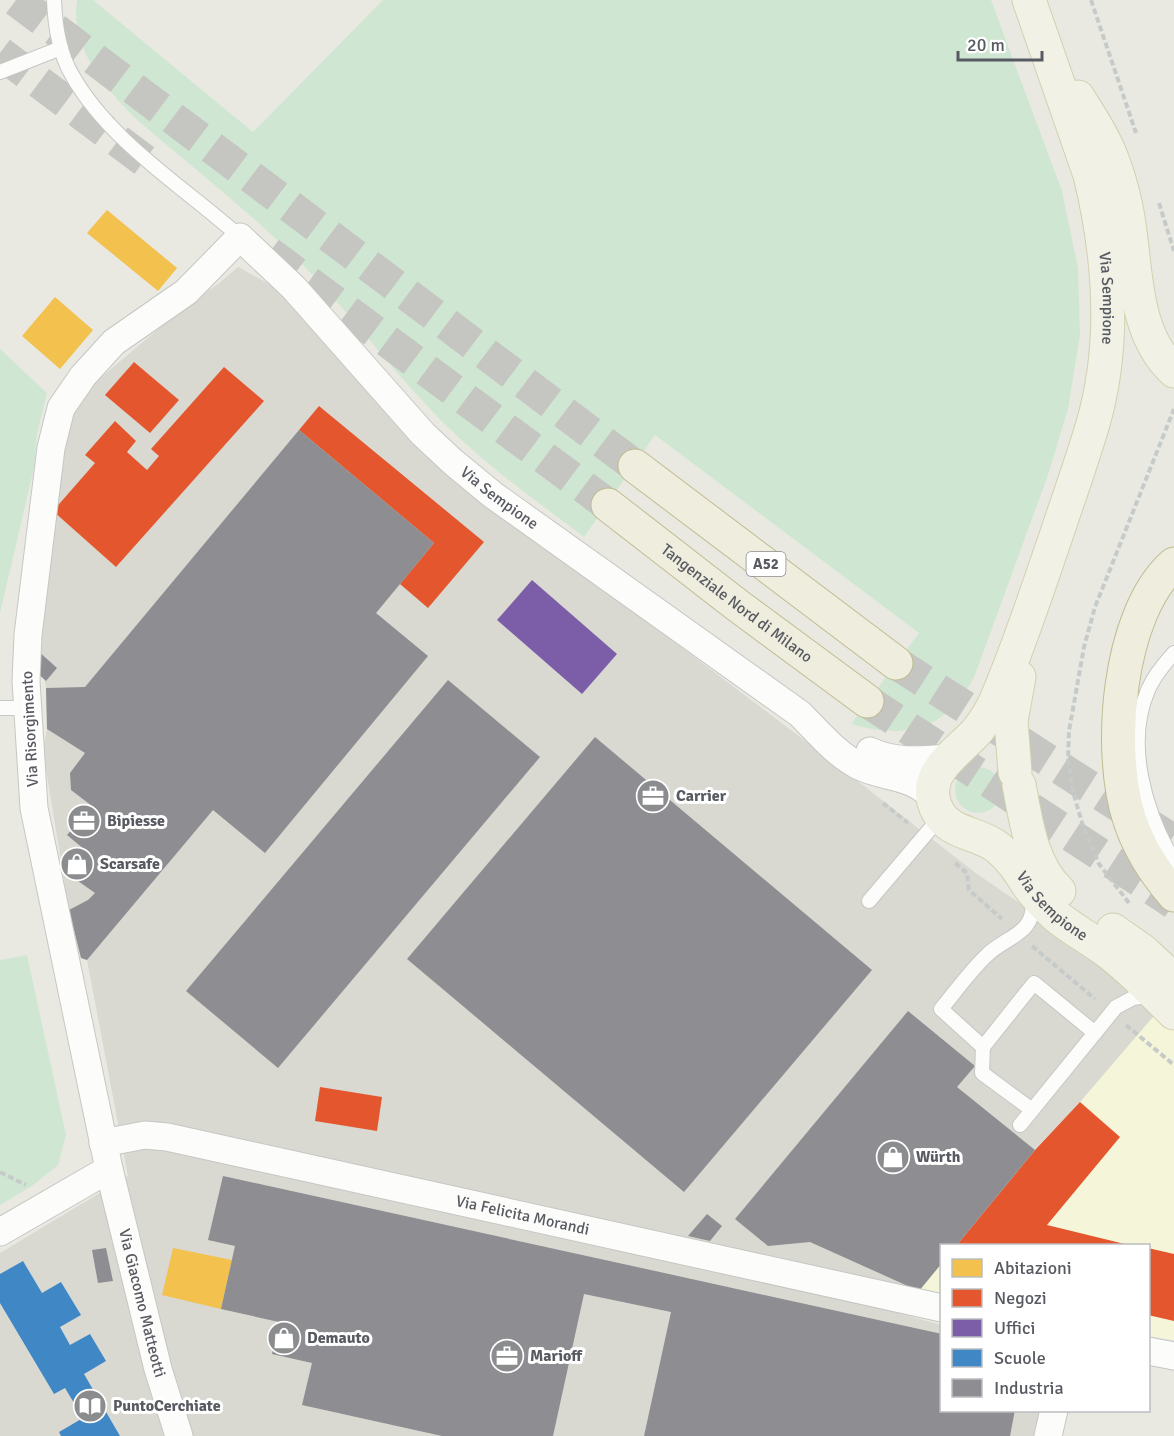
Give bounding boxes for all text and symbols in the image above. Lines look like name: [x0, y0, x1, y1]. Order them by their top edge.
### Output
scale bar: [958, 24, 1042, 62]
text: 20 m: [967, 34, 1005, 56]
street label: Via Sempione: [1094, 251, 1118, 345]
street label: Via Sempione: [456, 462, 542, 534]
street label: Tangenziale Nord di Milano: [657, 540, 816, 667]
road number: A52: [746, 552, 786, 576]
street label: Via Risorgimento: [17, 670, 43, 788]
office icon: Carrier: [635, 778, 671, 814]
place label: Carrier: [676, 786, 727, 806]
office icon: Bipiesse: [66, 803, 102, 839]
place label: Bipiesse: [107, 811, 165, 831]
shop icon: Scarsafe: [59, 846, 95, 882]
place label: Scarsafe: [100, 854, 160, 874]
street label: Via Sempione: [1012, 867, 1091, 945]
shop icon: Würth: [875, 1139, 911, 1175]
place label: Würth: [916, 1147, 961, 1167]
street label: Via Felicita Morandi: [454, 1191, 591, 1240]
street label: Via Giacomo Matteotti: [114, 1227, 170, 1380]
legend: [940, 1244, 1150, 1412]
text: Abitazioni: [994, 1257, 1072, 1279]
text: Negozi: [994, 1287, 1047, 1309]
text: Uffici: [994, 1317, 1035, 1339]
shop icon: Demauto: [266, 1320, 302, 1356]
place label: Demauto: [307, 1328, 370, 1348]
office icon: Marioff: [489, 1338, 525, 1374]
place label: Marioff: [530, 1346, 583, 1366]
text: Scuole: [994, 1347, 1046, 1369]
text: Industria: [994, 1377, 1064, 1399]
library icon: PuntoCerchiate: [72, 1388, 108, 1424]
place label: PuntoCerchiate: [113, 1396, 221, 1416]

